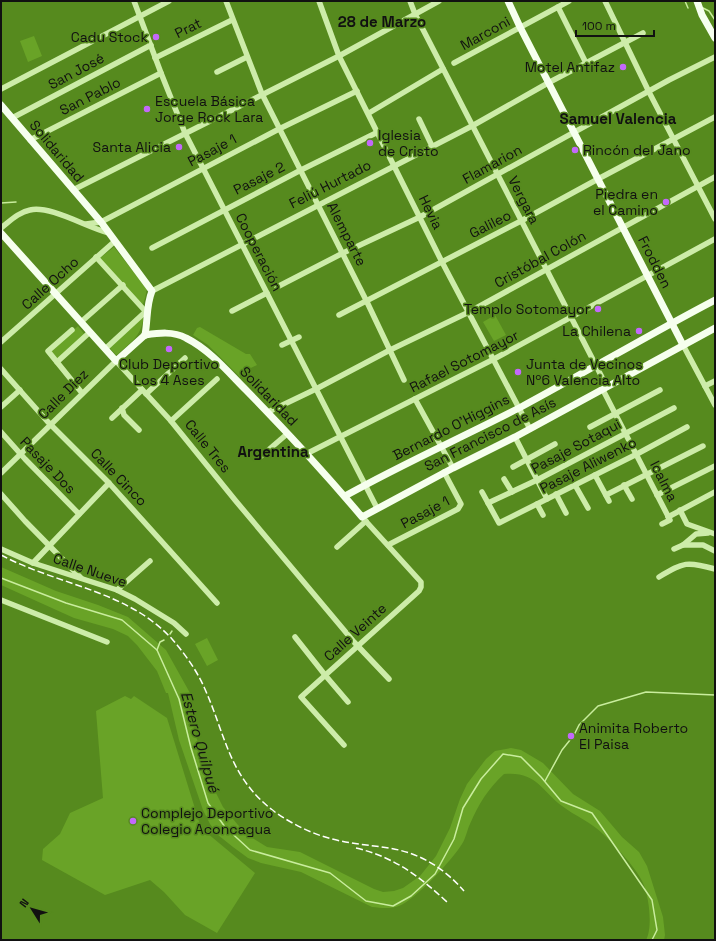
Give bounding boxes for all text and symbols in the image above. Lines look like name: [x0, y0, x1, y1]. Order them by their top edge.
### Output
district label: 28 de Marzo: [338, 12, 426, 31]
street label: Marconi: [457, 12, 513, 54]
scale bar: [576, 12, 654, 38]
street label: Prat: [172, 14, 204, 42]
text: 100 m: [582, 18, 616, 34]
place label: Cadu Stock: [71, 28, 148, 46]
marker: Cadu Stock: [151, 32, 161, 42]
street label: San José: [45, 49, 107, 93]
place label: Motel Antifaz: [525, 58, 615, 76]
marker: Motel Antifaz: [618, 62, 628, 72]
street label: San Pablo: [56, 73, 124, 119]
place label: Escuela Básica Jorge Rock Lara: [155, 92, 263, 126]
marker: Escuela Básica Jorge Rock Lara: [142, 104, 152, 114]
district label: Samuel Valencia: [560, 109, 677, 128]
street label: Solidaridad: [26, 116, 88, 186]
place label: Iglesia de Cristo: [378, 126, 439, 160]
street label: Pasaje 1: [184, 130, 240, 170]
place label: Santa Alicia: [93, 138, 171, 156]
marker: Iglesia de Cristo: [365, 138, 375, 148]
street label: Flamarion: [459, 140, 525, 188]
place label: Rincón del Jano: [583, 141, 691, 159]
marker: Santa Alicia: [174, 142, 184, 152]
marker: Rincón del Jano: [570, 145, 580, 155]
street label: Feliú Hurtado: [286, 156, 374, 212]
street label: Pasaje 2: [230, 157, 288, 199]
street label: Vergara: [504, 173, 544, 227]
place label: Piedra en el Camino: [593, 185, 658, 219]
street label: Hevia: [415, 192, 447, 232]
marker: Piedra en el Camino: [661, 197, 671, 207]
street label: Alemparte: [323, 199, 371, 269]
street label: Galileo: [466, 206, 514, 242]
street label: Cooperación: [232, 210, 286, 294]
street label: Cristóbal Colón: [491, 226, 589, 292]
street label: Frodden: [634, 233, 676, 291]
street label: Calle Ocho: [18, 253, 82, 313]
place label: Templo Sotomayor: [464, 300, 590, 318]
marker: Templo Sotomayor: [593, 304, 603, 314]
place label: La Chilena: [562, 322, 631, 340]
street label: Rafael Sotomayor: [407, 326, 521, 396]
marker: La Chilena: [634, 326, 644, 336]
marker: Club Deportivo Los 4 Ases: [164, 344, 174, 354]
place label: Club Deportivo Los 4 Ases: [119, 355, 219, 389]
place label: Junta de Vecinos Nº6 Valencia Alto: [526, 355, 643, 389]
street label: Solidaridad: [236, 362, 302, 430]
street label: Calle Diez: [34, 365, 92, 423]
marker: Junta de Vecinos Nº6 Valencia Alto: [513, 367, 523, 377]
street label: Bernardo O'Higgins: [390, 390, 512, 464]
street label: San Francisco de Asís: [421, 393, 559, 475]
street label: Pasaje Sotaqui: [528, 415, 624, 477]
street label: Calle Tres: [181, 416, 235, 476]
street label: Pasaje Dos: [16, 433, 80, 497]
street label: Pasaje Aliwenko: [537, 433, 639, 497]
district label: Argentina: [237, 442, 309, 461]
street label: Calle Cinco: [87, 444, 151, 510]
street label: Icalma: [646, 458, 682, 504]
street label: Pasaje 1: [397, 492, 453, 532]
street label: Calle Nueve: [51, 549, 129, 591]
street label: Calle Veinte: [320, 599, 390, 665]
water label: Estero Quilpué: [177, 689, 224, 796]
place label: Animita Roberto El Paisa: [579, 719, 688, 753]
marker: Animita Roberto El Paisa: [566, 731, 576, 741]
place label: Complejo Deportivo Colegio Aconcagua: [141, 804, 273, 838]
marker: Complejo Deportivo Colegio Aconcagua: [128, 816, 138, 826]
north arrow: [12, 889, 52, 929]
text: N: [16, 896, 32, 910]

